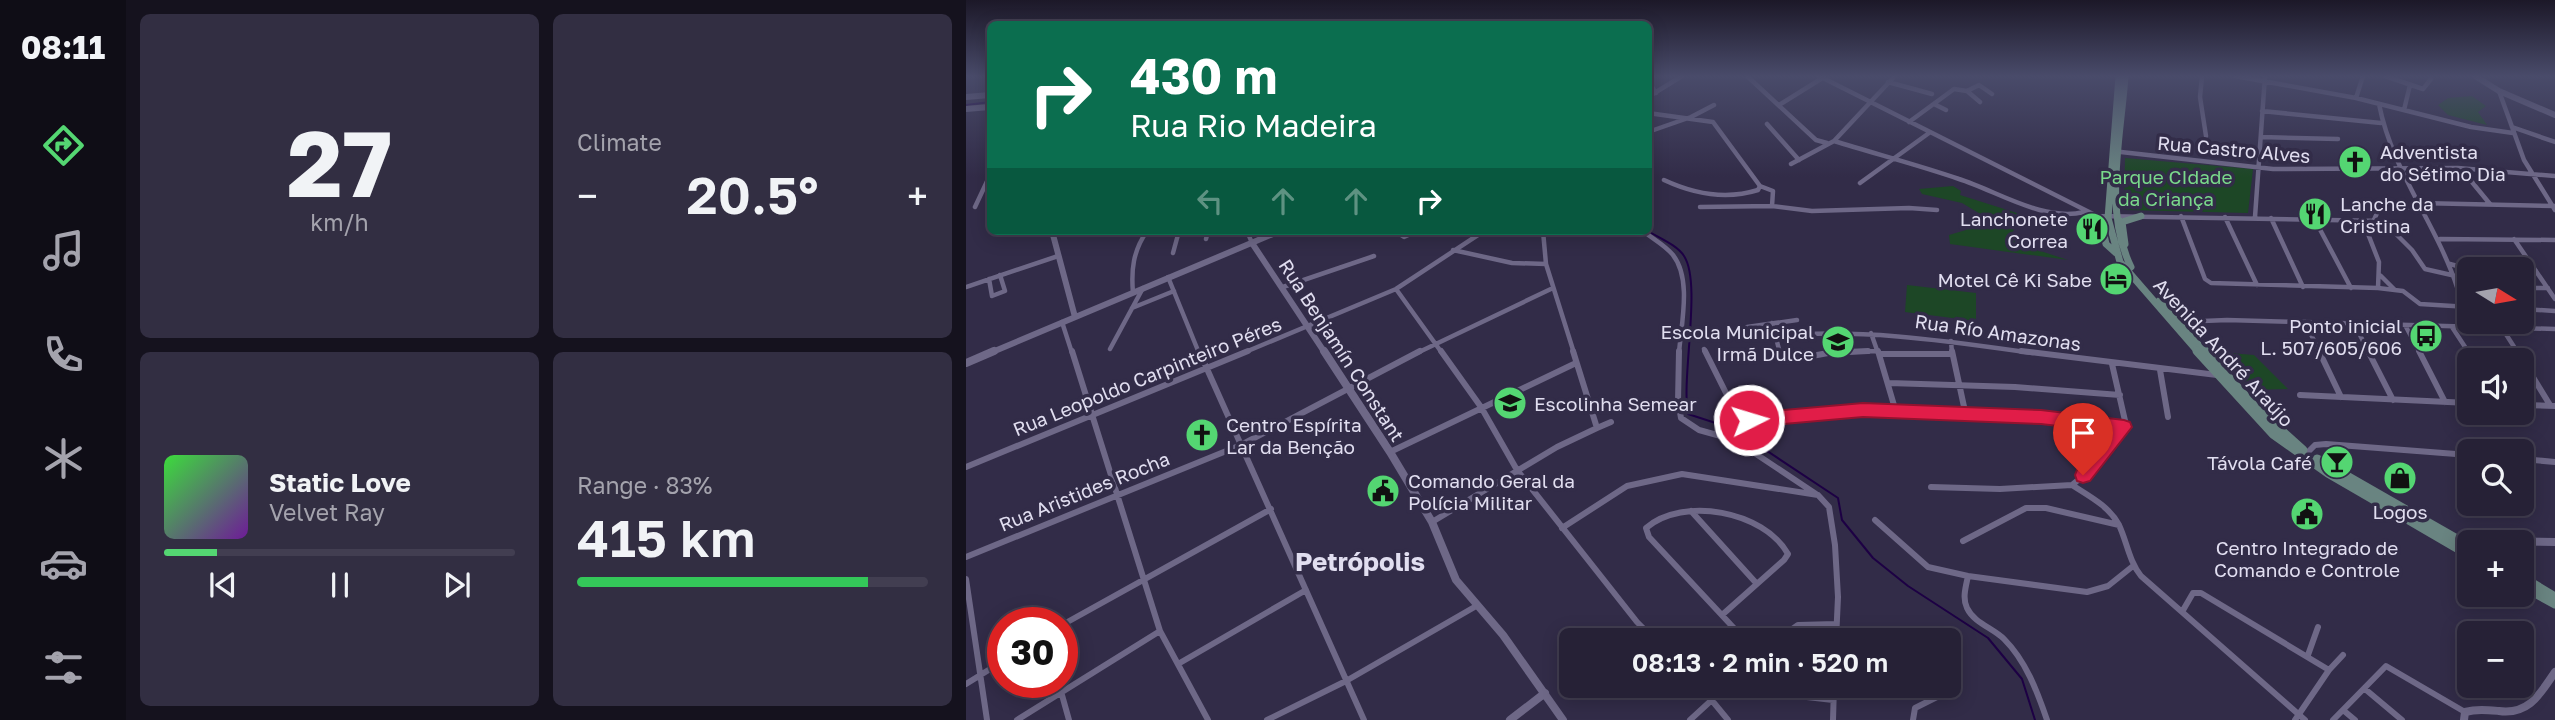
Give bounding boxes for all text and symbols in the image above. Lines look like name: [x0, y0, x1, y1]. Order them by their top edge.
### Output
text: 08:11: [21, 28, 105, 66]
text: 430 m: [1130, 46, 1278, 105]
icon: right: [1015, 49, 1106, 140]
text: Rua Rio Madeira: [1130, 106, 1377, 144]
text: 27: [287, 108, 392, 217]
icon: directions: [39, 121, 88, 170]
text: Climate: [577, 128, 662, 156]
street label: Rua Castro Alves: [2156, 131, 2312, 167]
place label: Adventista do Sétimo Dia: [2380, 140, 2506, 185]
church icon: Adventista do Sétimo Dia: [2336, 143, 2374, 181]
text: 20.5°: [687, 163, 818, 225]
park label: Parque CIdade da Criança: [2099, 165, 2233, 210]
text: −: [577, 173, 598, 218]
text: +: [907, 173, 928, 218]
icon: left: [1191, 182, 1229, 220]
icon: ahead: [1264, 182, 1302, 220]
icon: ahead: [1337, 182, 1375, 220]
icon: right: [1410, 182, 1448, 220]
place label: Lanche da Cristina: [2340, 192, 2434, 237]
restaurant icon: Lanche da Cristina: [2296, 195, 2334, 233]
place label: Lanchonete Correa: [1960, 207, 2068, 252]
text: km/h: [310, 208, 369, 236]
restaurant icon: Lanchonete Correa: [2073, 210, 2111, 248]
icon: music: [39, 226, 88, 275]
street label: Rua Benjamín Constant: [1274, 255, 1410, 445]
north arrow: [2457, 257, 2534, 334]
map controls: [2457, 257, 2534, 698]
hotel icon: Motel Cê Ki Sabe: [2097, 260, 2135, 298]
place label: Motel Cê Ki Sabe: [1938, 268, 2092, 291]
street label: Avenida André Araújo: [2149, 273, 2299, 431]
street label: Rua Río Amazonas: [1913, 309, 2083, 355]
street label: Rua Leopoldo Carpinteiro Péres: [1009, 312, 1285, 440]
place label: Ponto inicial L. 507/605/606: [2260, 314, 2402, 359]
bus stop icon: Ponto inicial L. 507/605/606: [2407, 317, 2445, 355]
place label: Escola Municipal Irmã Dulce: [1660, 320, 1814, 365]
school or university icon: Escola Municipal Irmã Dulce: [1819, 323, 1857, 361]
icon: phone: [39, 330, 88, 379]
button: sound: [2457, 348, 2534, 425]
position arrow: [1712, 383, 1786, 457]
school or university icon: Escolinha Semear: [1491, 384, 1529, 422]
place label: Escolinha Semear: [1534, 392, 1697, 415]
pin: [2053, 403, 2113, 475]
place label: Centro Espírita Lar da Benção: [1226, 413, 1362, 458]
icon: arrive: [2064, 414, 2102, 452]
church icon: Centro Espírita Lar da Benção: [1183, 416, 1221, 454]
icon: climate: [39, 434, 88, 483]
button: search: [2457, 439, 2534, 516]
bar icon: Távola Café: [2318, 443, 2356, 481]
street label: Rua Aristides Rocha: [995, 446, 1173, 536]
place label: Távola Café: [2207, 451, 2312, 474]
shop icon: Logos: [2381, 459, 2419, 497]
text: Static Love: [269, 467, 411, 498]
place label: Comando Geral da Polícia Militar: [1408, 469, 1575, 514]
text: Range · 83%: [577, 471, 712, 499]
public building icon: Comando Geral da Polícia Militar: [1364, 472, 1402, 510]
public building icon: Centro Integrado de Comando e Controle: [2288, 495, 2326, 533]
text: Velvet Ray: [269, 498, 385, 526]
place label: Logos: [2372, 500, 2428, 523]
text: 415 km: [577, 506, 755, 568]
button: +: [2457, 530, 2534, 607]
place label: Centro Integrado de Comando e Controle: [2214, 536, 2400, 581]
icon: car: [39, 539, 88, 588]
district label: Petrópolis: [1295, 546, 1425, 577]
icon: previous: [204, 566, 242, 604]
icon: pause: [321, 566, 359, 604]
icon: next: [438, 566, 476, 604]
speed limit sign: 30: [987, 607, 1078, 698]
button: −: [2457, 621, 2534, 698]
icon: filters: [39, 643, 88, 692]
text: 08:13 · 2 min · 520 m: [1632, 647, 1888, 678]

